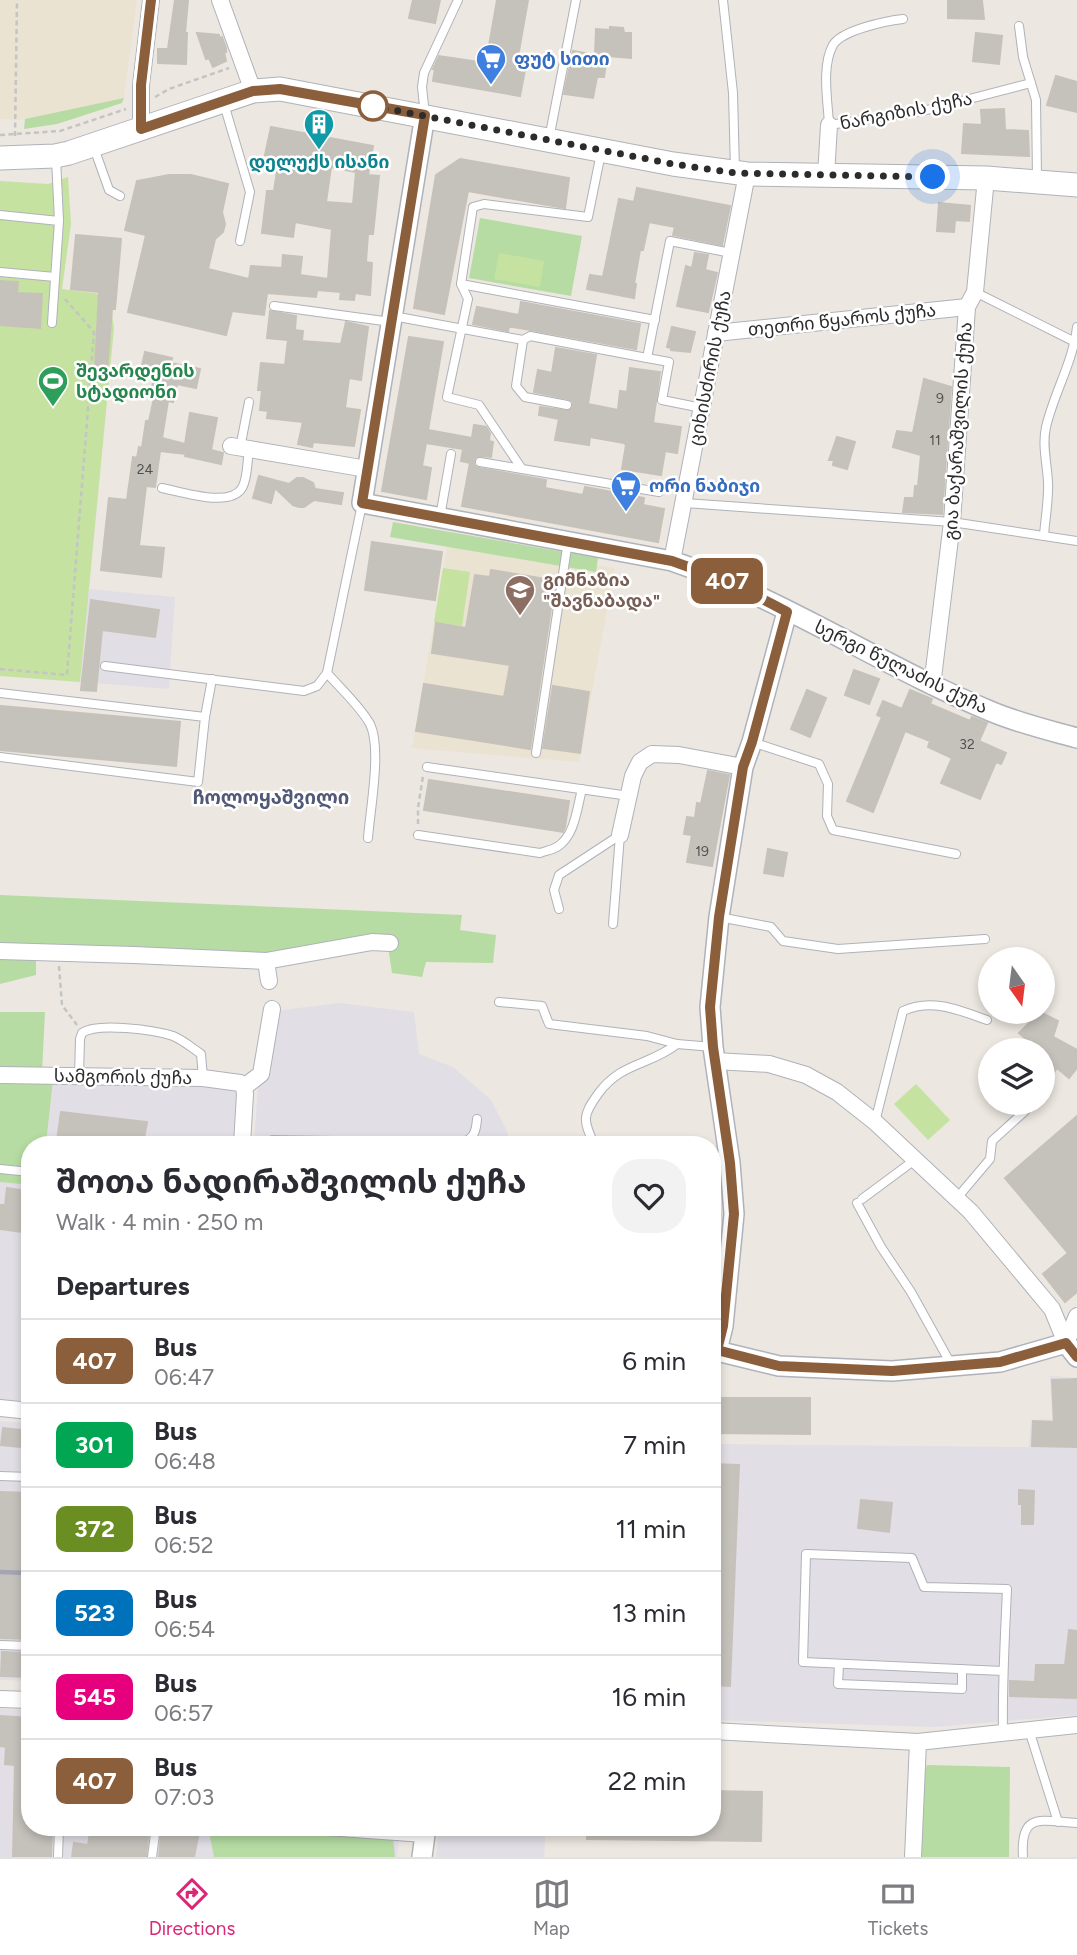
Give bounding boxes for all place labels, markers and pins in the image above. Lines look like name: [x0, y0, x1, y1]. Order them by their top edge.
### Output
supermarket icon: ფუტ სითი: [474, 42, 508, 86]
place label: ფუტ სითი: [514, 48, 610, 70]
unlabelled marker: [358, 91, 388, 121]
building icon: დელუქს ისანი: [302, 107, 336, 151]
place label: დელუქს ისანი: [249, 151, 389, 173]
place label: შევარდენის სტადიონი: [76, 360, 195, 403]
sports icon: შევარდენის სტადიონი: [36, 364, 70, 408]
supermarket icon: ორი ნაბიჯი: [609, 469, 643, 513]
place label: ორი ნაბიჯი: [649, 475, 760, 497]
place label: გიმნაზია "შავნაბადა": [543, 569, 660, 612]
school or university icon: გიმნაზია "შავნაბადა": [503, 573, 537, 617]

